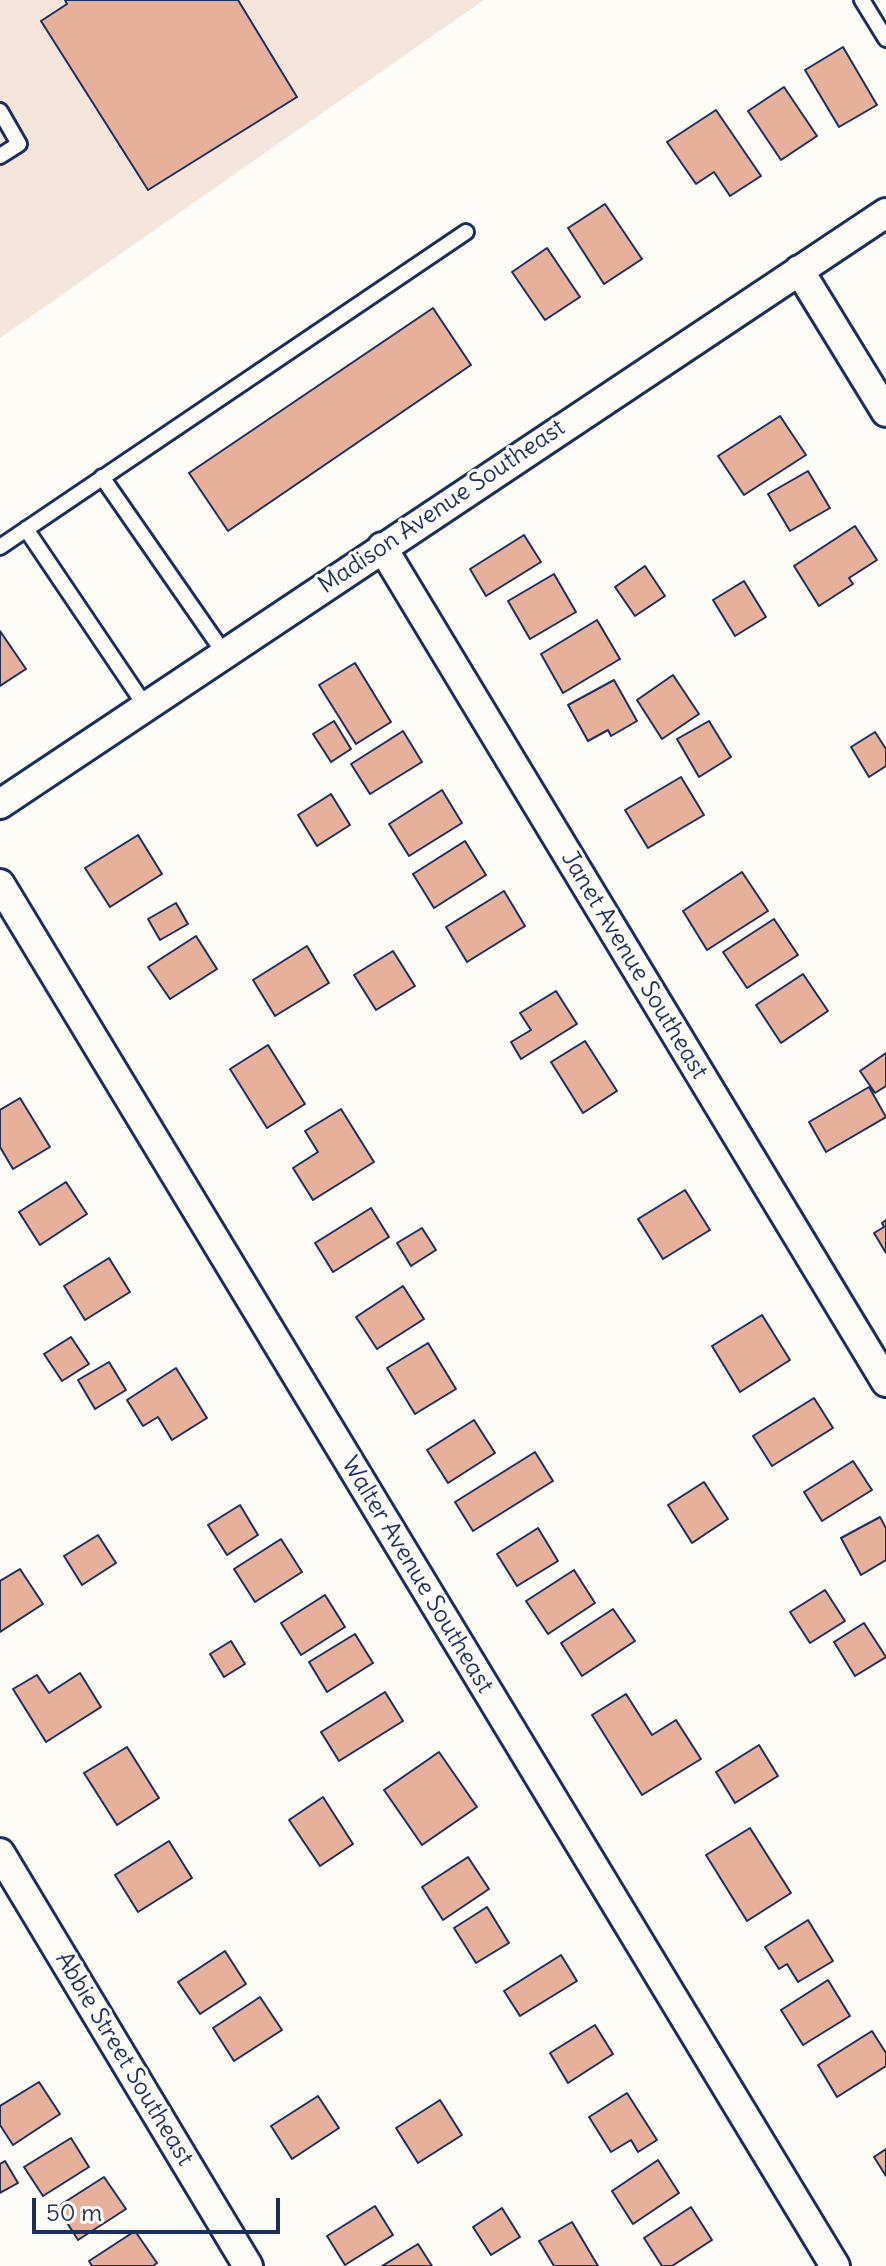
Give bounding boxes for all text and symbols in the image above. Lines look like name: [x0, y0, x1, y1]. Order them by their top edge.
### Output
street label: Madison Avenue Southeast: [313, 414, 571, 600]
street label: Janet Avenue Southeast: [554, 846, 714, 1084]
street label: Walter Avenue Southeast: [335, 1451, 499, 1699]
street label: Abbie Street Southeast: [49, 1947, 199, 2171]
scale bar: [36, 2182, 284, 2232]
text: 50 m: [46, 2197, 102, 2227]

